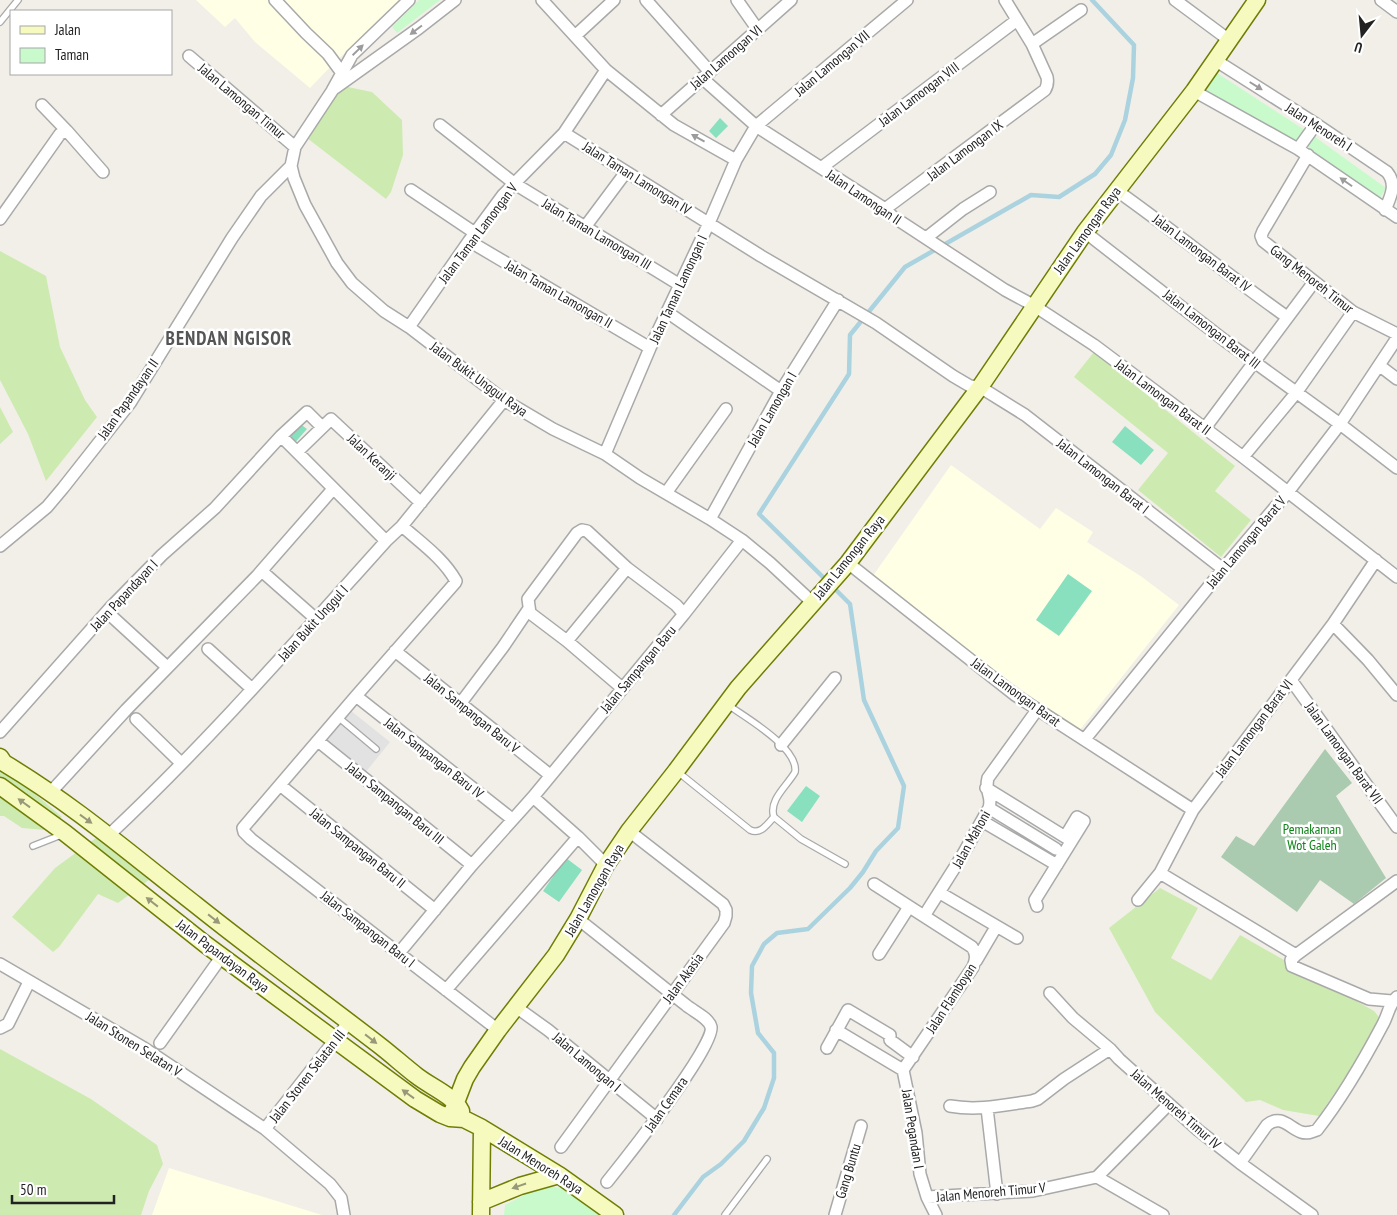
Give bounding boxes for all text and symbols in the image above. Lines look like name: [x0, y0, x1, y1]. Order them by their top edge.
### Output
legend: [10, 10, 172, 75]
north arrow: [1337, 10, 1387, 60]
text: Jalan: [54, 20, 81, 39]
street label: Jalan Lamongan VI: [686, 21, 766, 94]
one-way arrow: [409, 25, 423, 35]
street label: Jalan Lamongan VII: [790, 26, 873, 100]
text: U: [1352, 38, 1364, 57]
one-way arrow: [351, 44, 363, 56]
text: Taman: [55, 45, 89, 64]
street label: Jalan Lamongan VIII: [874, 58, 963, 131]
street label: Jalan Lamongan Timur: [194, 59, 289, 143]
one-way arrow: [1250, 81, 1263, 91]
street label: Jalan Menoreh I: [1281, 98, 1356, 155]
street label: Jalan Lamongan IX: [923, 116, 1007, 185]
one-way arrow: [691, 134, 704, 143]
street label: Jalan Taman Lamongan IV: [579, 137, 695, 219]
street label: Jalan Lamongan II: [822, 165, 905, 229]
one-way arrow: [1339, 177, 1352, 187]
street label: Jalan Taman Lamongan V: [434, 179, 522, 287]
street label: Jalan Lamongan Raya: [1049, 183, 1125, 278]
street label: Jalan Taman Lamongan III: [538, 194, 655, 274]
street label: Jalan Lamongan Barat IV: [1148, 210, 1255, 296]
street label: Jalan Taman Lamongan I: [645, 232, 711, 347]
street label: Gang Menoreh Timur: [1267, 241, 1358, 317]
street label: Jalan Taman Lamongan II: [501, 255, 616, 332]
street label: Jalan Lamongan Barat III: [1159, 285, 1264, 373]
district label: BENDAN NGISOR: [166, 326, 292, 350]
street label: Jalan Bukit Unggul Raya: [426, 337, 531, 420]
street label: Jalan Papandayan II: [93, 355, 162, 444]
street label: Jalan Lamongan Barat II: [1111, 355, 1214, 439]
street label: Jalan Lamongan I: [743, 368, 801, 451]
street label: Jalan Keranji: [343, 429, 400, 484]
street label: Jalan Lamongan Barat I: [1053, 434, 1153, 518]
street label: Jalan Lamongan Barat V: [1202, 492, 1290, 593]
street label: Jalan Lamongan Raya: [809, 511, 889, 604]
street label: Jalan Papandayan I: [86, 555, 162, 635]
street label: Jalan Bukit Unggul I: [274, 581, 352, 665]
street label: Jalan Sampangan Baru: [596, 622, 680, 717]
street label: Jalan Lamongan Barat: [967, 653, 1064, 730]
street label: Jalan Sampangan Baru V: [420, 668, 524, 757]
street label: Jalan Lamongan Barat VI: [1211, 675, 1297, 781]
street label: Jalan Lamongan Barat VII: [1300, 698, 1387, 807]
street label: Jalan Sampangan Baru IV: [380, 713, 488, 803]
street label: Jalan Sampangan Baru III: [343, 758, 447, 848]
one-way arrow: [18, 797, 31, 808]
street label: Jalan Sampangan Baru II: [307, 804, 409, 892]
street label: Jalan Mahoni: [947, 807, 994, 872]
one-way arrow: [79, 813, 92, 824]
park label: Pemakaman Wot Galeh: [1283, 820, 1341, 854]
street label: Jalan Lamongan Raya: [560, 841, 628, 940]
street label: Jalan Sampangan Baru I: [317, 886, 419, 971]
one-way arrow: [146, 896, 159, 907]
one-way arrow: [207, 914, 220, 925]
street label: Jalan Papandayan Raya: [172, 915, 273, 997]
street label: Jalan Akasia: [658, 949, 707, 1007]
street label: Jalan Flamboyan: [921, 960, 980, 1037]
street label: Jalan Stonen Selatan V: [82, 1007, 185, 1081]
street label: Jalan Stonen Selatan III: [265, 1026, 349, 1127]
street label: Jalan Lamongan I: [548, 1028, 625, 1096]
one-way arrow: [364, 1033, 377, 1044]
street label: Jalan Menoreh Timur IV: [1127, 1064, 1225, 1153]
street label: Jalan Cemara: [640, 1073, 691, 1136]
street label: Jalan Pegandan I: [898, 1087, 928, 1170]
one-way arrow: [402, 1089, 415, 1099]
street label: Jalan Menoreh Raya: [495, 1131, 586, 1198]
street label: Gang Buntu: [831, 1141, 865, 1201]
scale bar: [12, 1172, 115, 1204]
street label: Jalan Menoreh Timur V: [935, 1178, 1047, 1206]
text: 50 m: [20, 1180, 46, 1199]
one-way arrow: [512, 1183, 527, 1190]

